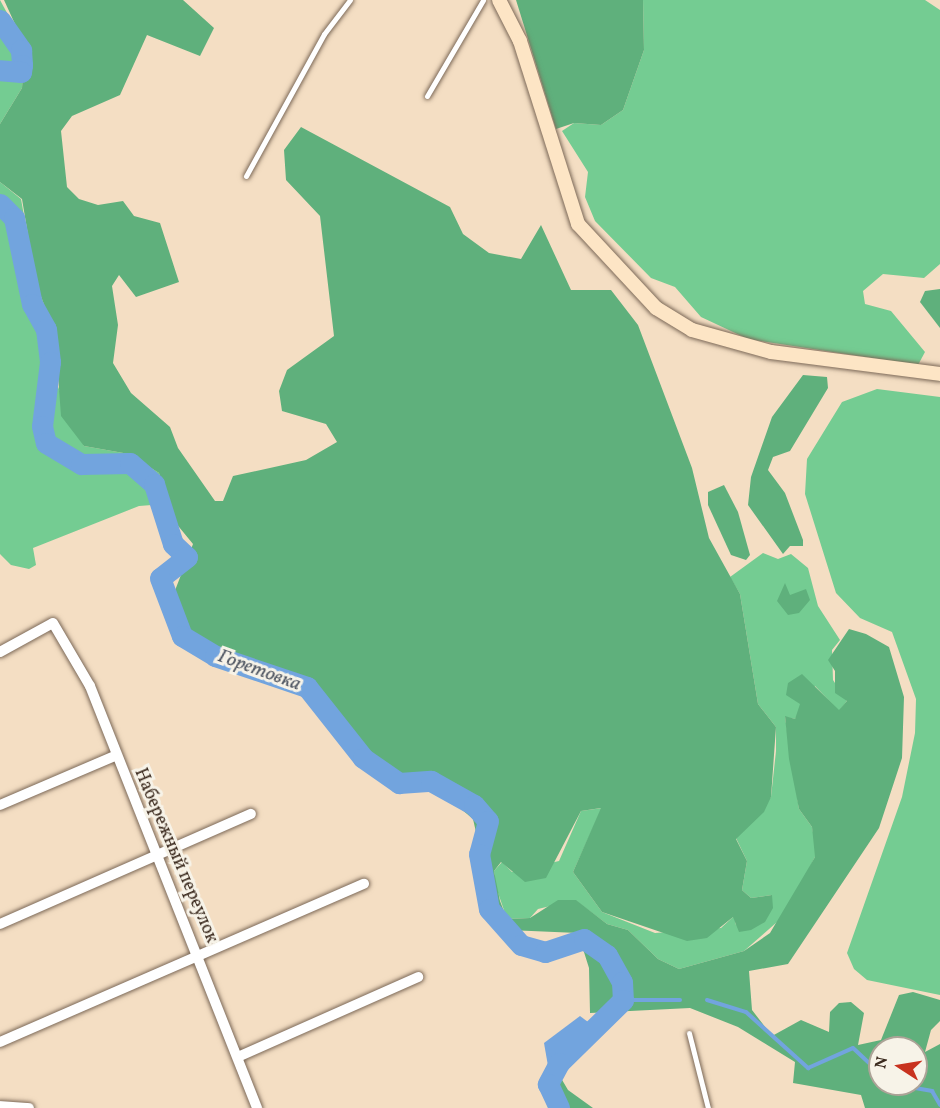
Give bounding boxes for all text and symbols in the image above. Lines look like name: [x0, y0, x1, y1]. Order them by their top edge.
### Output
water label: Горетовка: [214, 645, 304, 697]
street label: Набережный переулок: [128, 765, 222, 947]
north arrow: [868, 1036, 928, 1096]
text: N: [870, 1055, 894, 1071]

